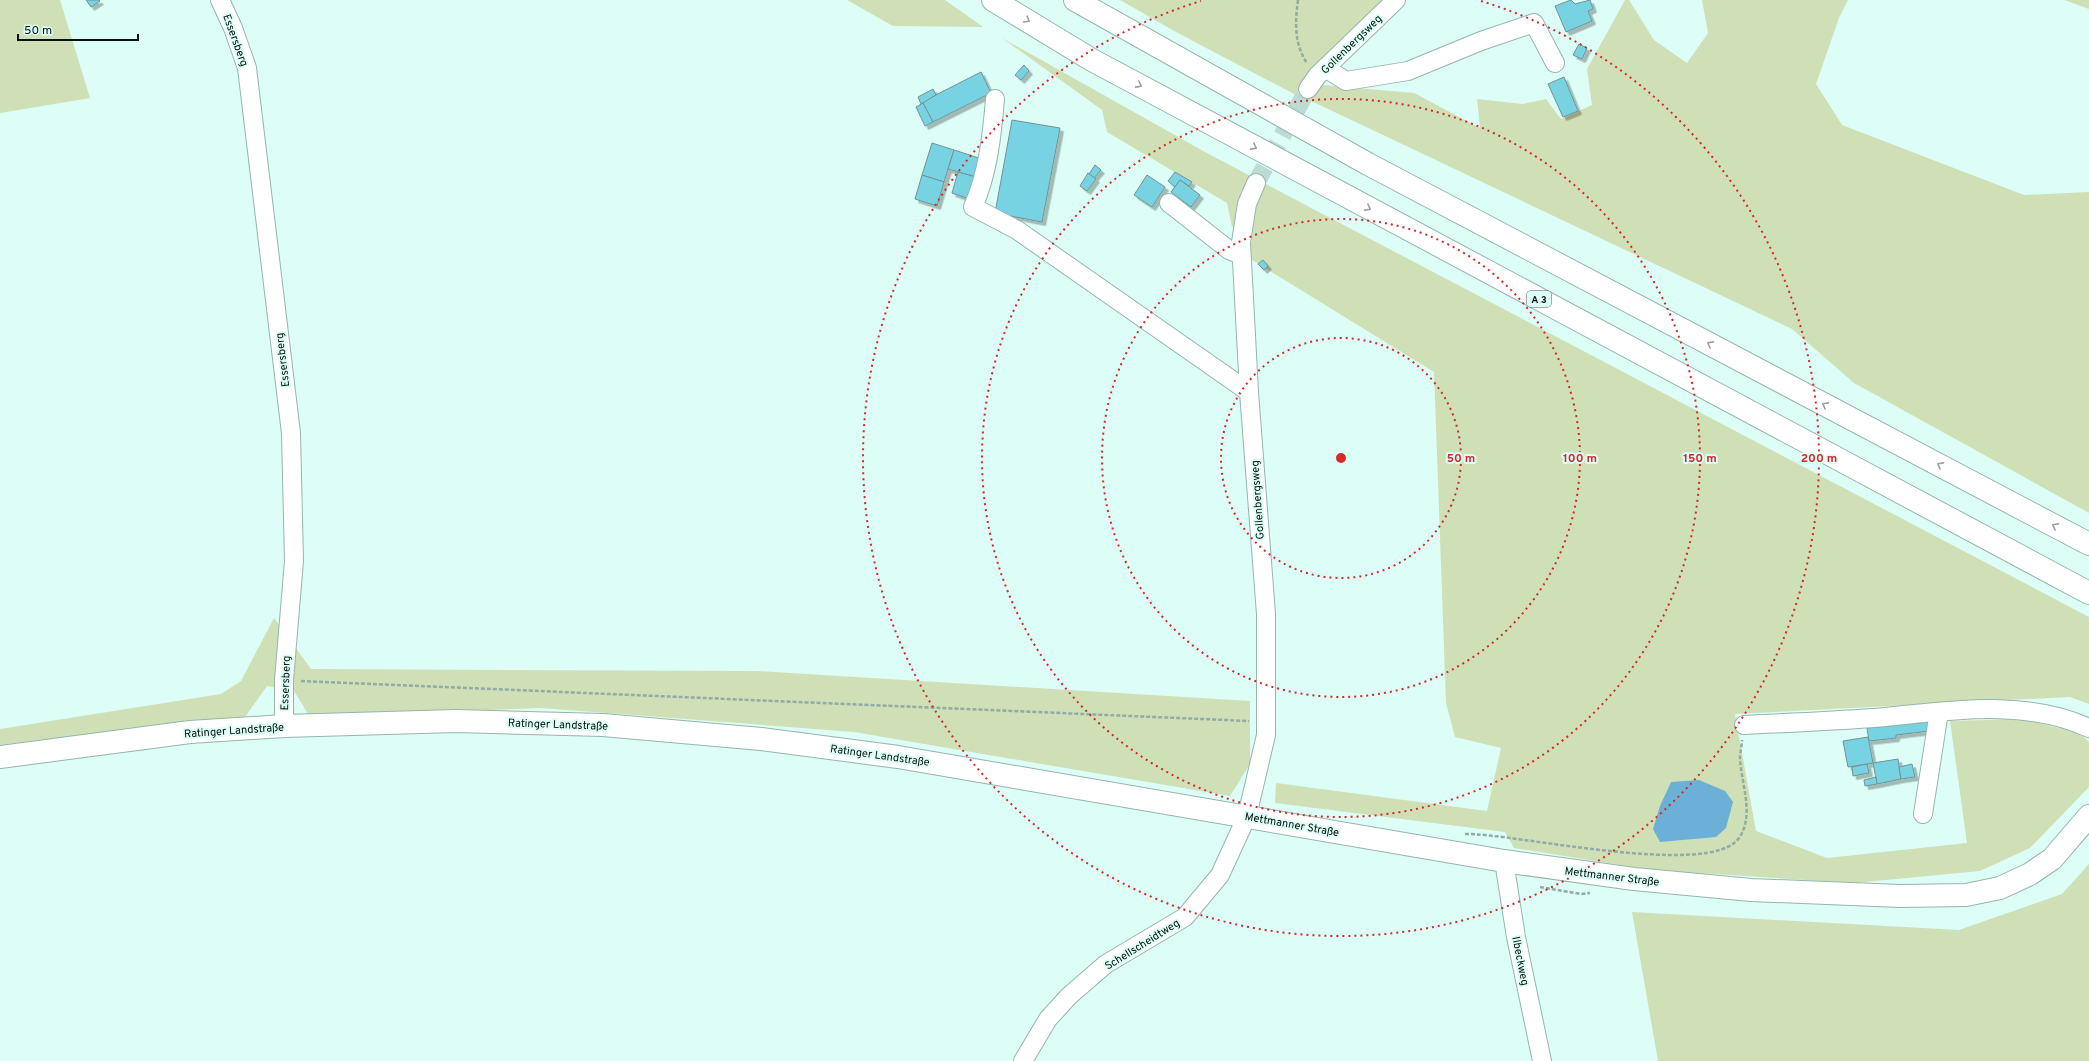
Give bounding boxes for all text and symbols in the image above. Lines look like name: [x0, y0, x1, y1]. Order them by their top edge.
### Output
street label: Essersberg: [219, 12, 251, 68]
street label: Gollenbergsweg: [1318, 12, 1385, 77]
scale bar: [18, 16, 138, 42]
one-way arrow: [1023, 16, 1030, 23]
text: 50 m: [24, 23, 52, 39]
one-way arrow: [1135, 80, 1142, 88]
one-way arrow: [1250, 142, 1257, 149]
one-way arrow: [1364, 203, 1372, 211]
road number: A 3: [1527, 291, 1551, 307]
street label: Essersberg: [273, 332, 293, 388]
one-way arrow: [1706, 341, 1714, 349]
one-way arrow: [1821, 402, 1829, 409]
centre of rings: [1334, 451, 1348, 465]
text: 50 m: [1447, 451, 1475, 467]
text: 100 m: [1563, 451, 1597, 467]
text: 150 m: [1683, 451, 1717, 467]
text: 200 m: [1801, 451, 1837, 467]
street label: Gollenbergsweg: [1248, 460, 1268, 540]
one-way arrow: [1936, 463, 1944, 470]
one-way arrow: [2051, 523, 2059, 531]
street label: Essersberg: [278, 656, 294, 711]
street label: Ratinger Landstraße: [508, 716, 608, 734]
street label: Ratinger Landstraße: [184, 721, 285, 741]
street label: Ratinger Landstraße: [829, 742, 931, 770]
street label: Mettmanner Straße: [1244, 810, 1340, 840]
street label: Mettmanner Straße: [1564, 864, 1660, 890]
street label: Schellscheidtweg: [1102, 916, 1183, 974]
street label: Ilbeckweg: [1508, 935, 1532, 987]

